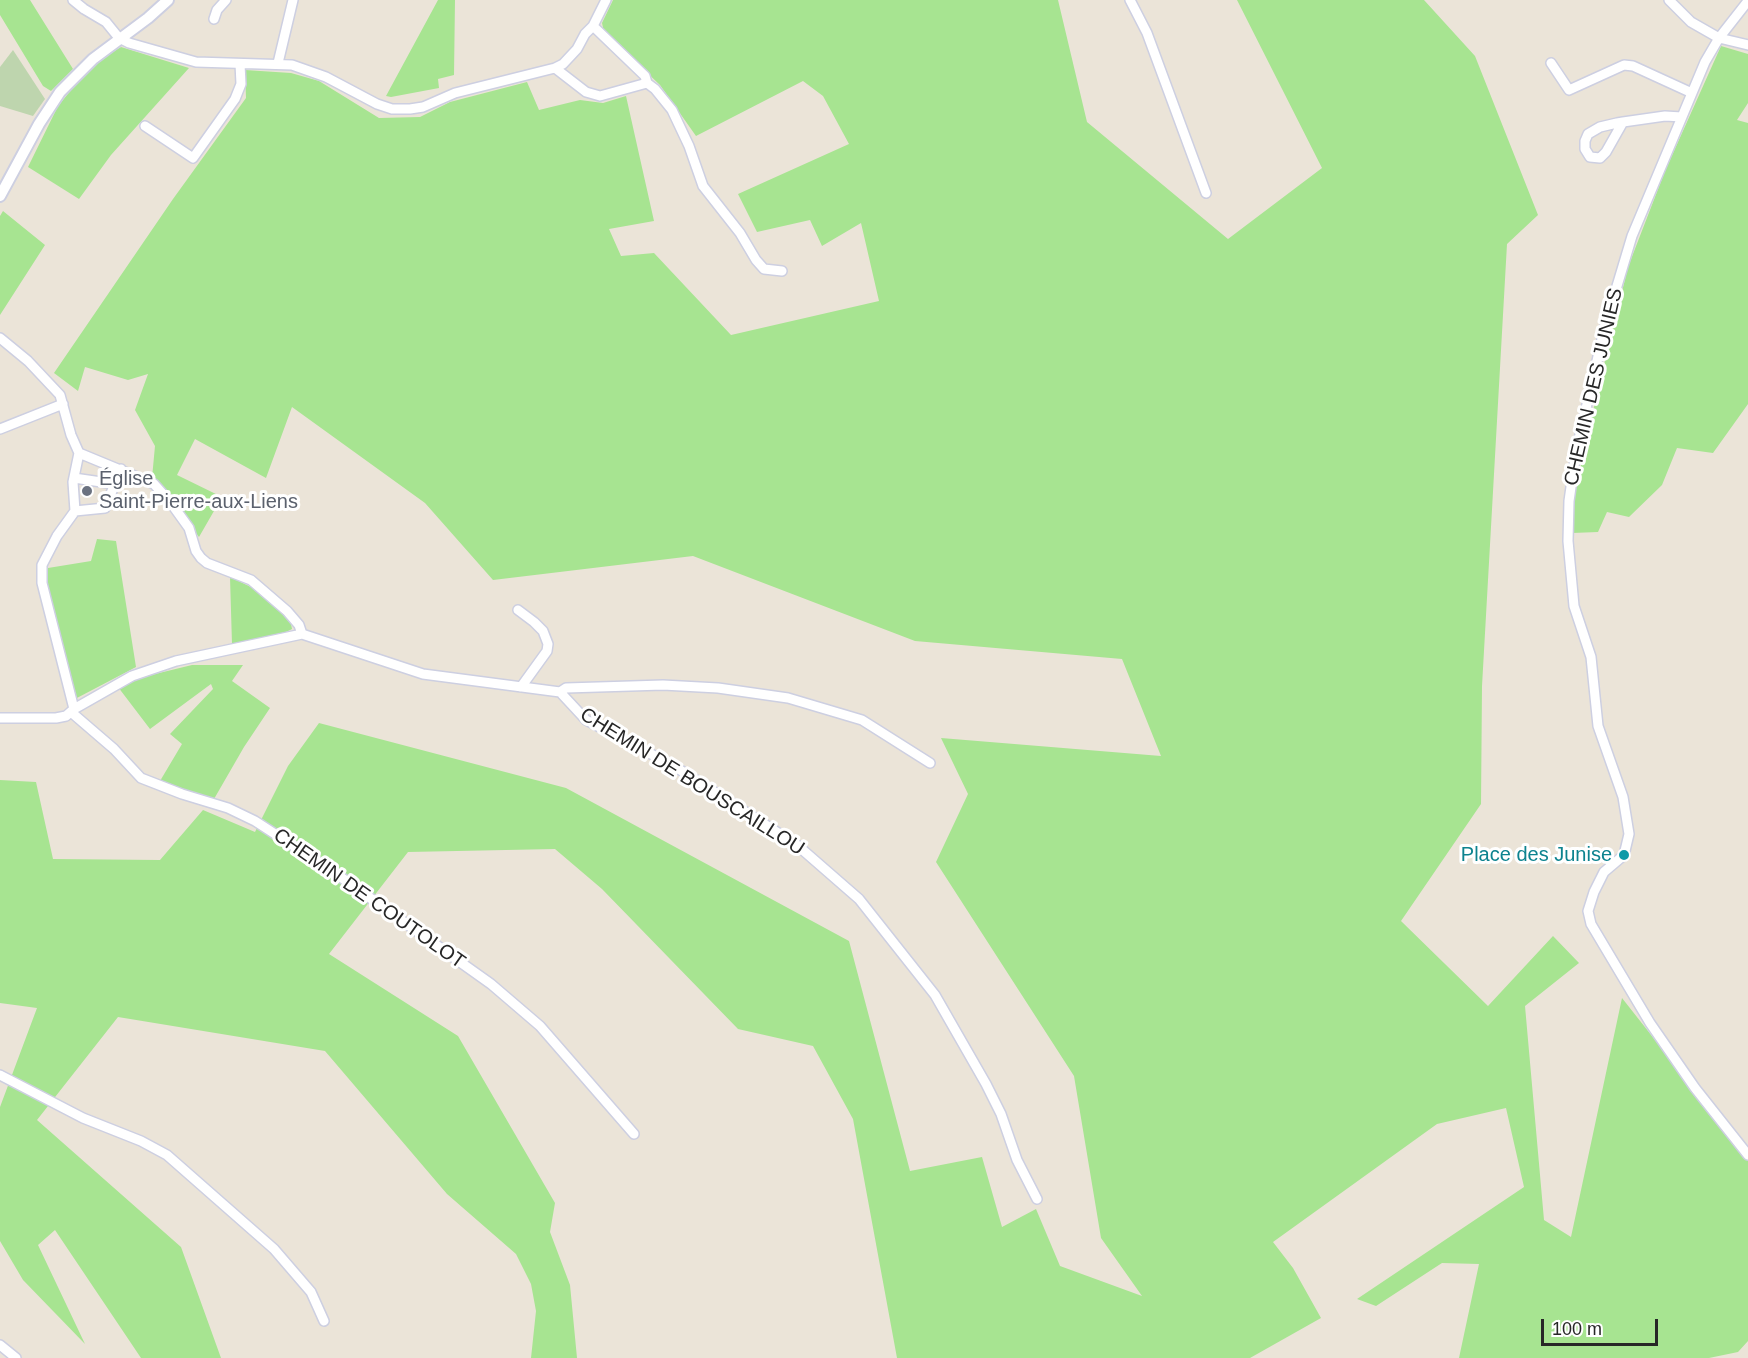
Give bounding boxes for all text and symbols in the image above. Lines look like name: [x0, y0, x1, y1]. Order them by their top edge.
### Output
street label: CHEMIN DES JUNIES: [1560, 286, 1628, 488]
place label: Église Saint-Pierre-aux-Liens: [99, 467, 298, 514]
marker: Église Saint-Pierre-aux-Liens: [80, 484, 94, 498]
street label: CHEMIN DE BOUSCAILLOU: [575, 703, 809, 861]
street label: CHEMIN DE COUTOLOT: [269, 824, 469, 974]
place label: Place des Junise: [1461, 843, 1612, 867]
marker: Place des Junise: [1617, 848, 1631, 862]
scale bar: [1544, 1307, 1661, 1345]
text: 100 m: [1552, 1319, 1602, 1339]

